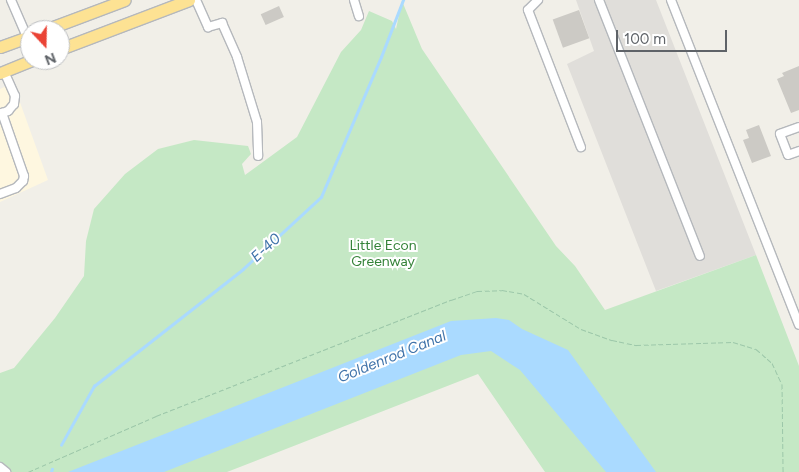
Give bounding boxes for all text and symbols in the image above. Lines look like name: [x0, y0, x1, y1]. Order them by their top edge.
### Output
north arrow: [20, 20, 70, 70]
scale bar: [619, 20, 730, 52]
text: 100 m: [624, 30, 666, 48]
text: N: [42, 49, 58, 68]
water label: E-40: [247, 230, 285, 266]
park label: Little Econ Greenway: [349, 238, 417, 270]
water label: Goldenrod Canal: [335, 327, 449, 387]

